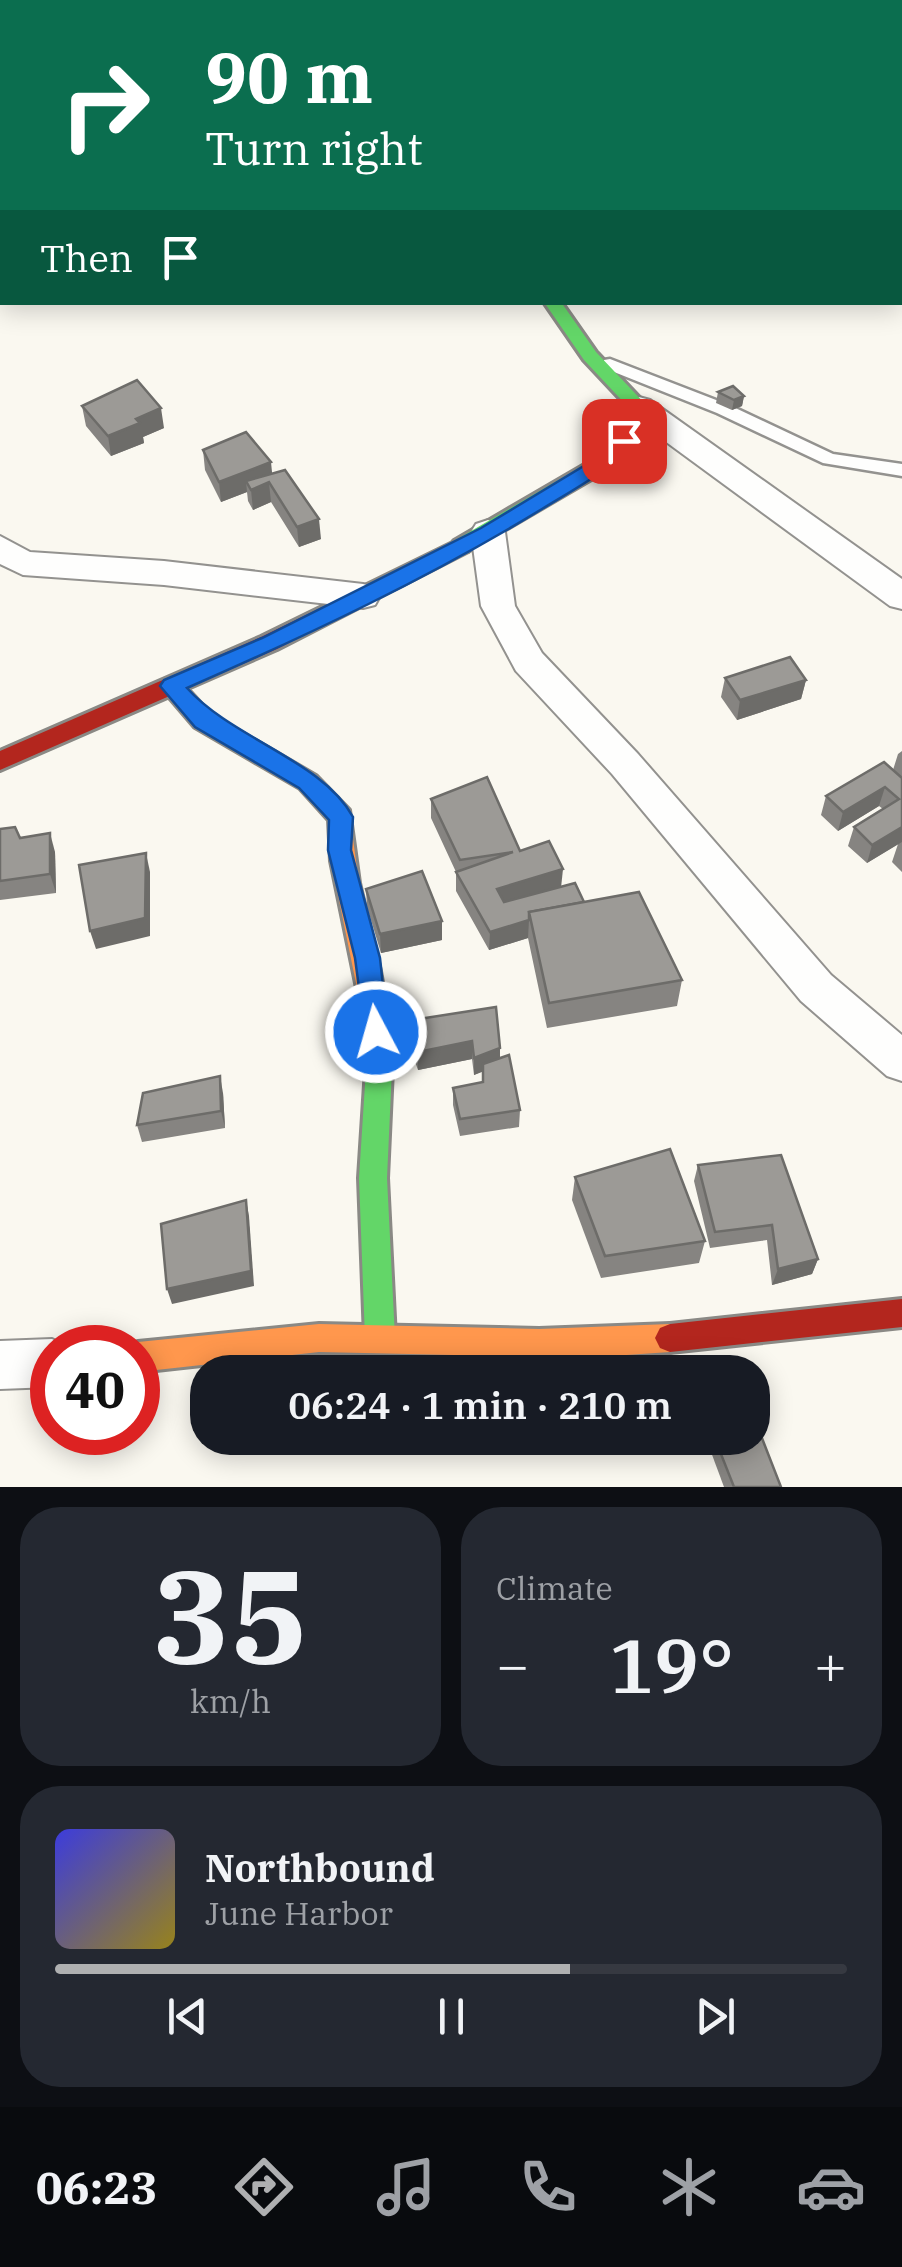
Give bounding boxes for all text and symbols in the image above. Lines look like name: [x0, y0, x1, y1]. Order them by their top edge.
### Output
text: 90 m: [205, 31, 373, 122]
icon: right: [40, 40, 170, 170]
text: Turn right: [205, 119, 423, 177]
icon: arrive: [153, 230, 208, 285]
text: Then: [40, 233, 133, 282]
pin: [582, 399, 667, 484]
icon: arrive: [597, 414, 652, 469]
position arrow: [324, 980, 428, 1084]
speed limit sign: 40: [30, 1325, 160, 1455]
text: 06:24 · 1 min · 210 m: [288, 1380, 672, 1429]
text: 35: [152, 1530, 309, 1699]
text: Climate: [496, 1567, 613, 1609]
text: 19°: [609, 1616, 734, 1714]
text: −: [496, 1629, 529, 1700]
text: +: [814, 1629, 847, 1700]
text: km/h: [190, 1680, 271, 1722]
text: Northbound: [205, 1843, 435, 1892]
text: June Harbor: [205, 1892, 393, 1934]
icon: previous: [160, 1989, 215, 2044]
icon: pause: [424, 1989, 479, 2044]
icon: next: [688, 1989, 743, 2044]
icon: directions: [229, 2152, 299, 2222]
icon: music: [371, 2152, 441, 2222]
icon: phone: [513, 2152, 583, 2222]
icon: climate: [654, 2152, 724, 2222]
icon: car: [796, 2152, 866, 2222]
text: 06:23: [36, 2158, 158, 2216]

